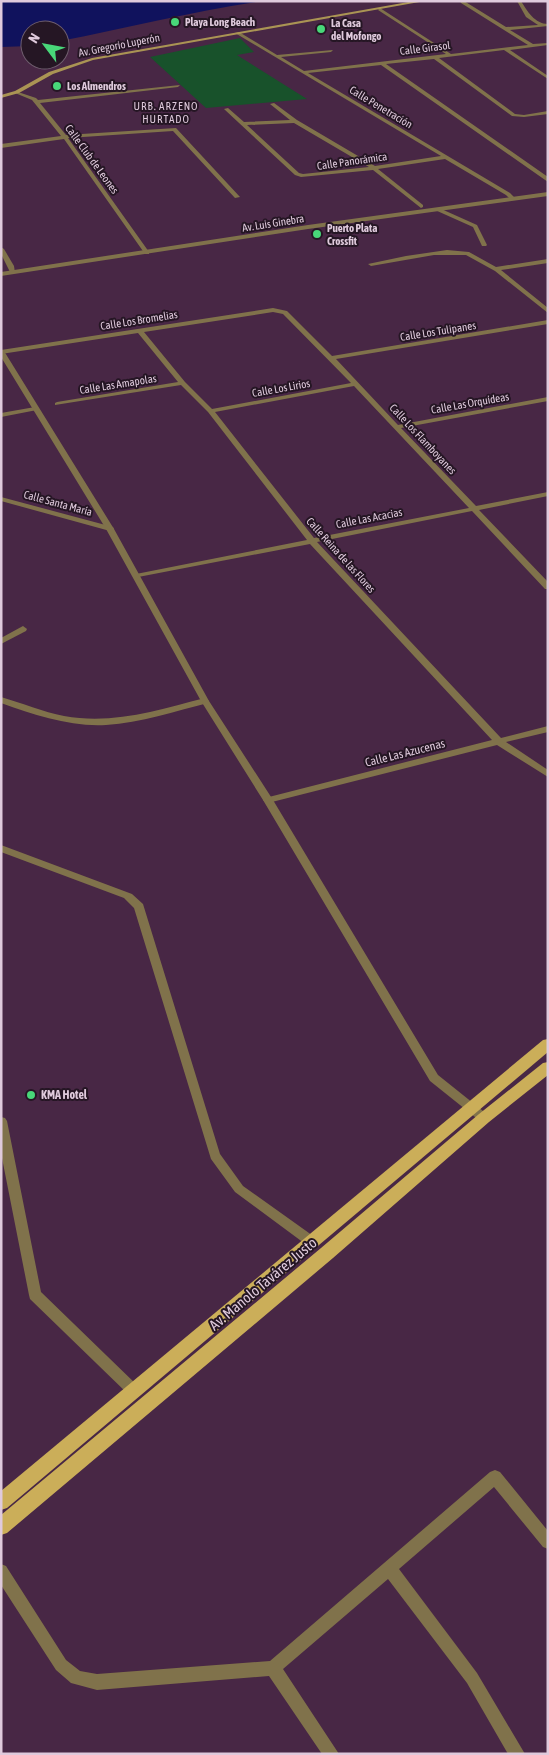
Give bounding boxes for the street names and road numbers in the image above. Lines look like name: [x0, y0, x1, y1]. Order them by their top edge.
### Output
street label: Av. Gregorio Luperón: [77, 31, 161, 59]
street label: Calle Girasol: [399, 39, 451, 57]
street label: Calle Penetración: [347, 83, 415, 131]
street label: Calle Club de Leones: [63, 122, 121, 196]
street label: Calle Panorámica: [316, 150, 388, 172]
street label: Av. Luis Ginebra: [241, 212, 305, 234]
street label: Calle Los Bromelias: [99, 308, 179, 332]
street label: Calle Los Tulipanes: [399, 319, 477, 343]
street label: Calle Las Amapolas: [79, 372, 157, 396]
street label: Calle Los Lirios: [251, 377, 311, 399]
street label: Calle Las Orquídeas: [430, 390, 510, 416]
street label: Calle Los Flamboyanes: [387, 401, 459, 477]
street label: Calle Santa María: [22, 488, 94, 518]
street label: Calle Las Acacias: [335, 506, 403, 530]
street label: Calle Reina de las Flores: [304, 515, 378, 595]
street label: Calle Las Azucenas: [364, 736, 446, 770]
street label: Av. Manolo Tavárez Justo: [206, 1234, 320, 1333]

